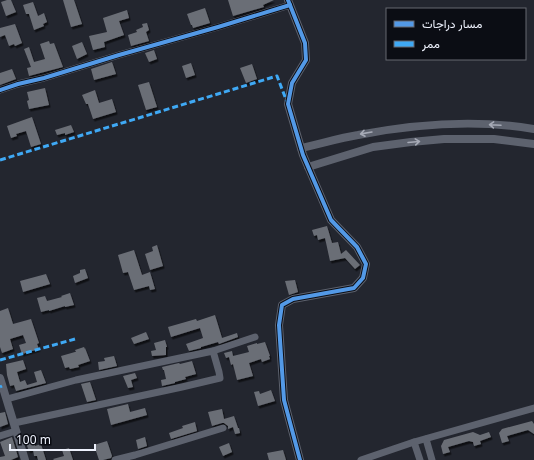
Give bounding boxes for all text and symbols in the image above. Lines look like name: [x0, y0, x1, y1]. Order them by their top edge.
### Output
legend: [386, 8, 526, 60]
text: مسار دراجات: [422, 15, 482, 32]
text: ممر: [421, 35, 440, 52]
one-way arrow: [489, 122, 502, 129]
one-way arrow: [360, 129, 373, 137]
one-way arrow: [407, 138, 420, 145]
scale bar: [10, 426, 95, 452]
text: 100 m: [16, 431, 51, 448]

